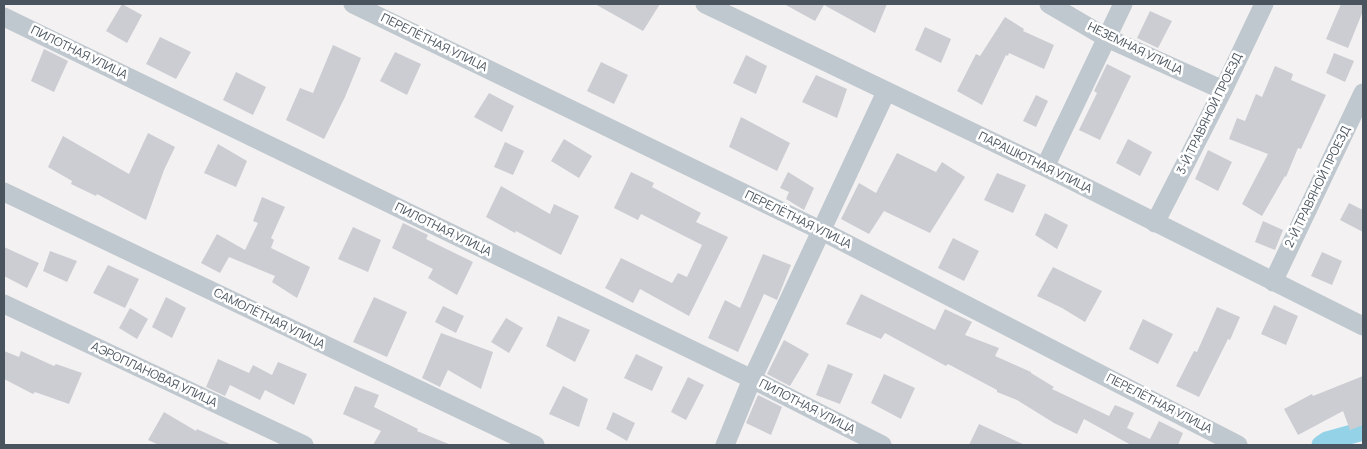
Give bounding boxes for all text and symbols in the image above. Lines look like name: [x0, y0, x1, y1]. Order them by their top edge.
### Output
street label: ПЕРЕЛЁТНАЯ УЛИЦА: [378, 11, 490, 75]
street label: НЕЗЕМНАЯ УЛИЦА: [1085, 20, 1185, 78]
street label: ПИЛОТНАЯ УЛИЦА: [28, 23, 130, 83]
street label: 3-Й ТРАВЯНОЙ ПРОЕЗД: [1174, 51, 1246, 177]
street label: 2-Й ТРАВЯНОЙ ПРОЕЗД: [1282, 124, 1354, 250]
street label: ПАРАШЮТНАЯ УЛИЦА: [976, 129, 1094, 197]
street label: ПЕРЕЛЁТНАЯ УЛИЦА: [742, 188, 854, 252]
street label: ПИЛОТНАЯ УЛИЦА: [392, 200, 494, 260]
street label: САМОЛЁТНАЯ УЛИЦА: [211, 286, 327, 352]
street label: АЭРОПЛАНОВАЯ УЛИЦА: [89, 339, 219, 411]
street label: ПЕРЕЛЁТНАЯ УЛИЦА: [1104, 371, 1214, 437]
street label: ПИЛОТНАЯ УЛИЦА: [757, 377, 857, 437]

